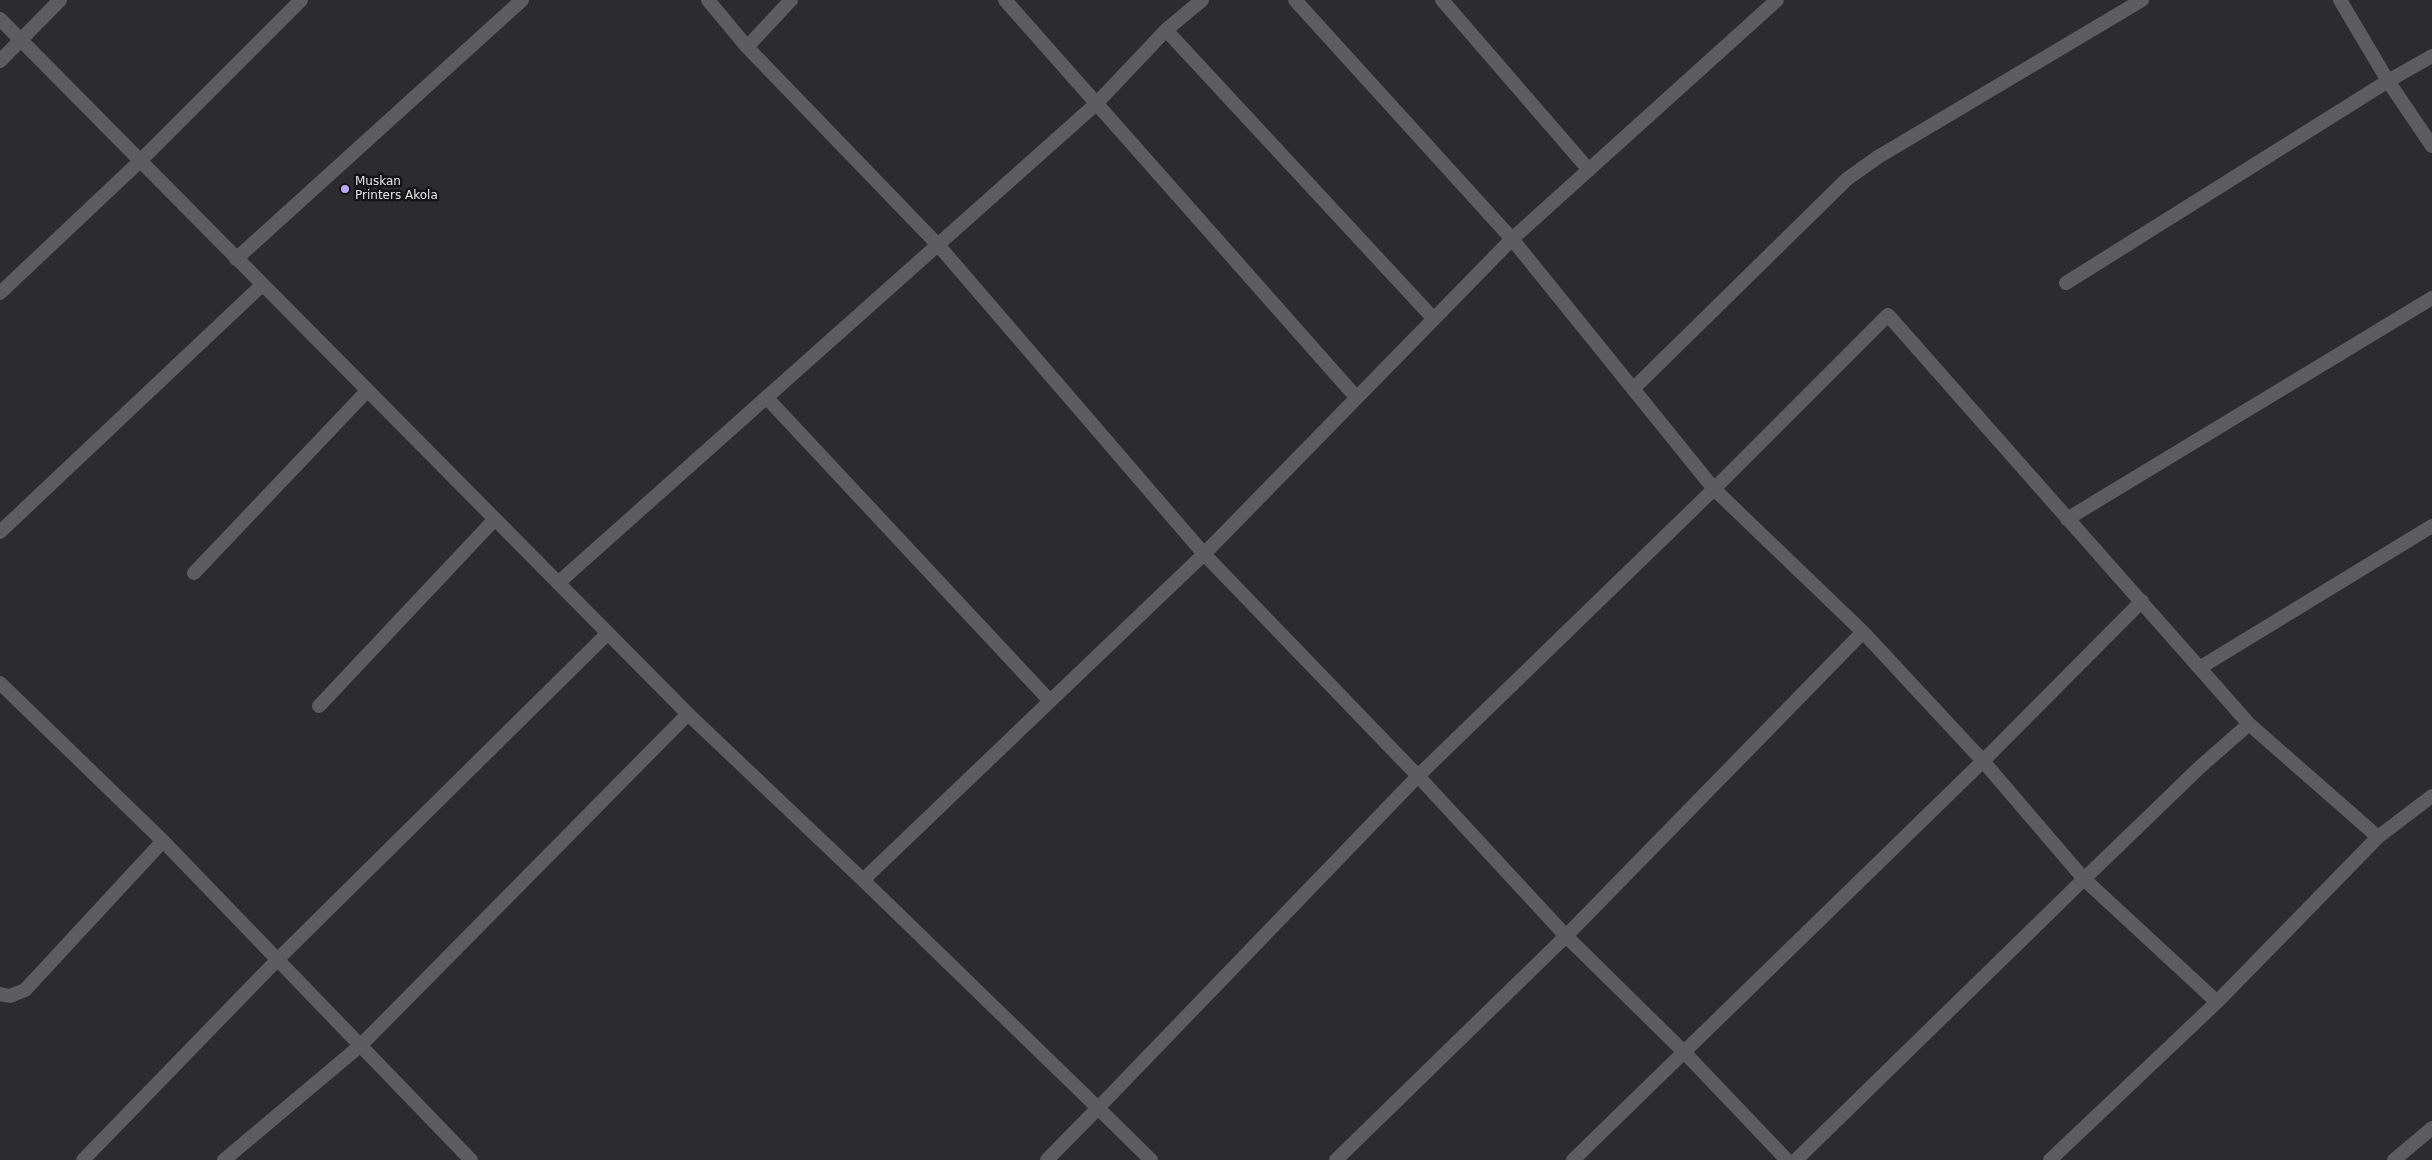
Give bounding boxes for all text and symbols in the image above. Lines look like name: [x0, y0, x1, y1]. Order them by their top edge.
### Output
place label: Muskan Printers Akola: [355, 175, 438, 203]
marker: Muskan Printers Akola: [339, 183, 351, 195]

